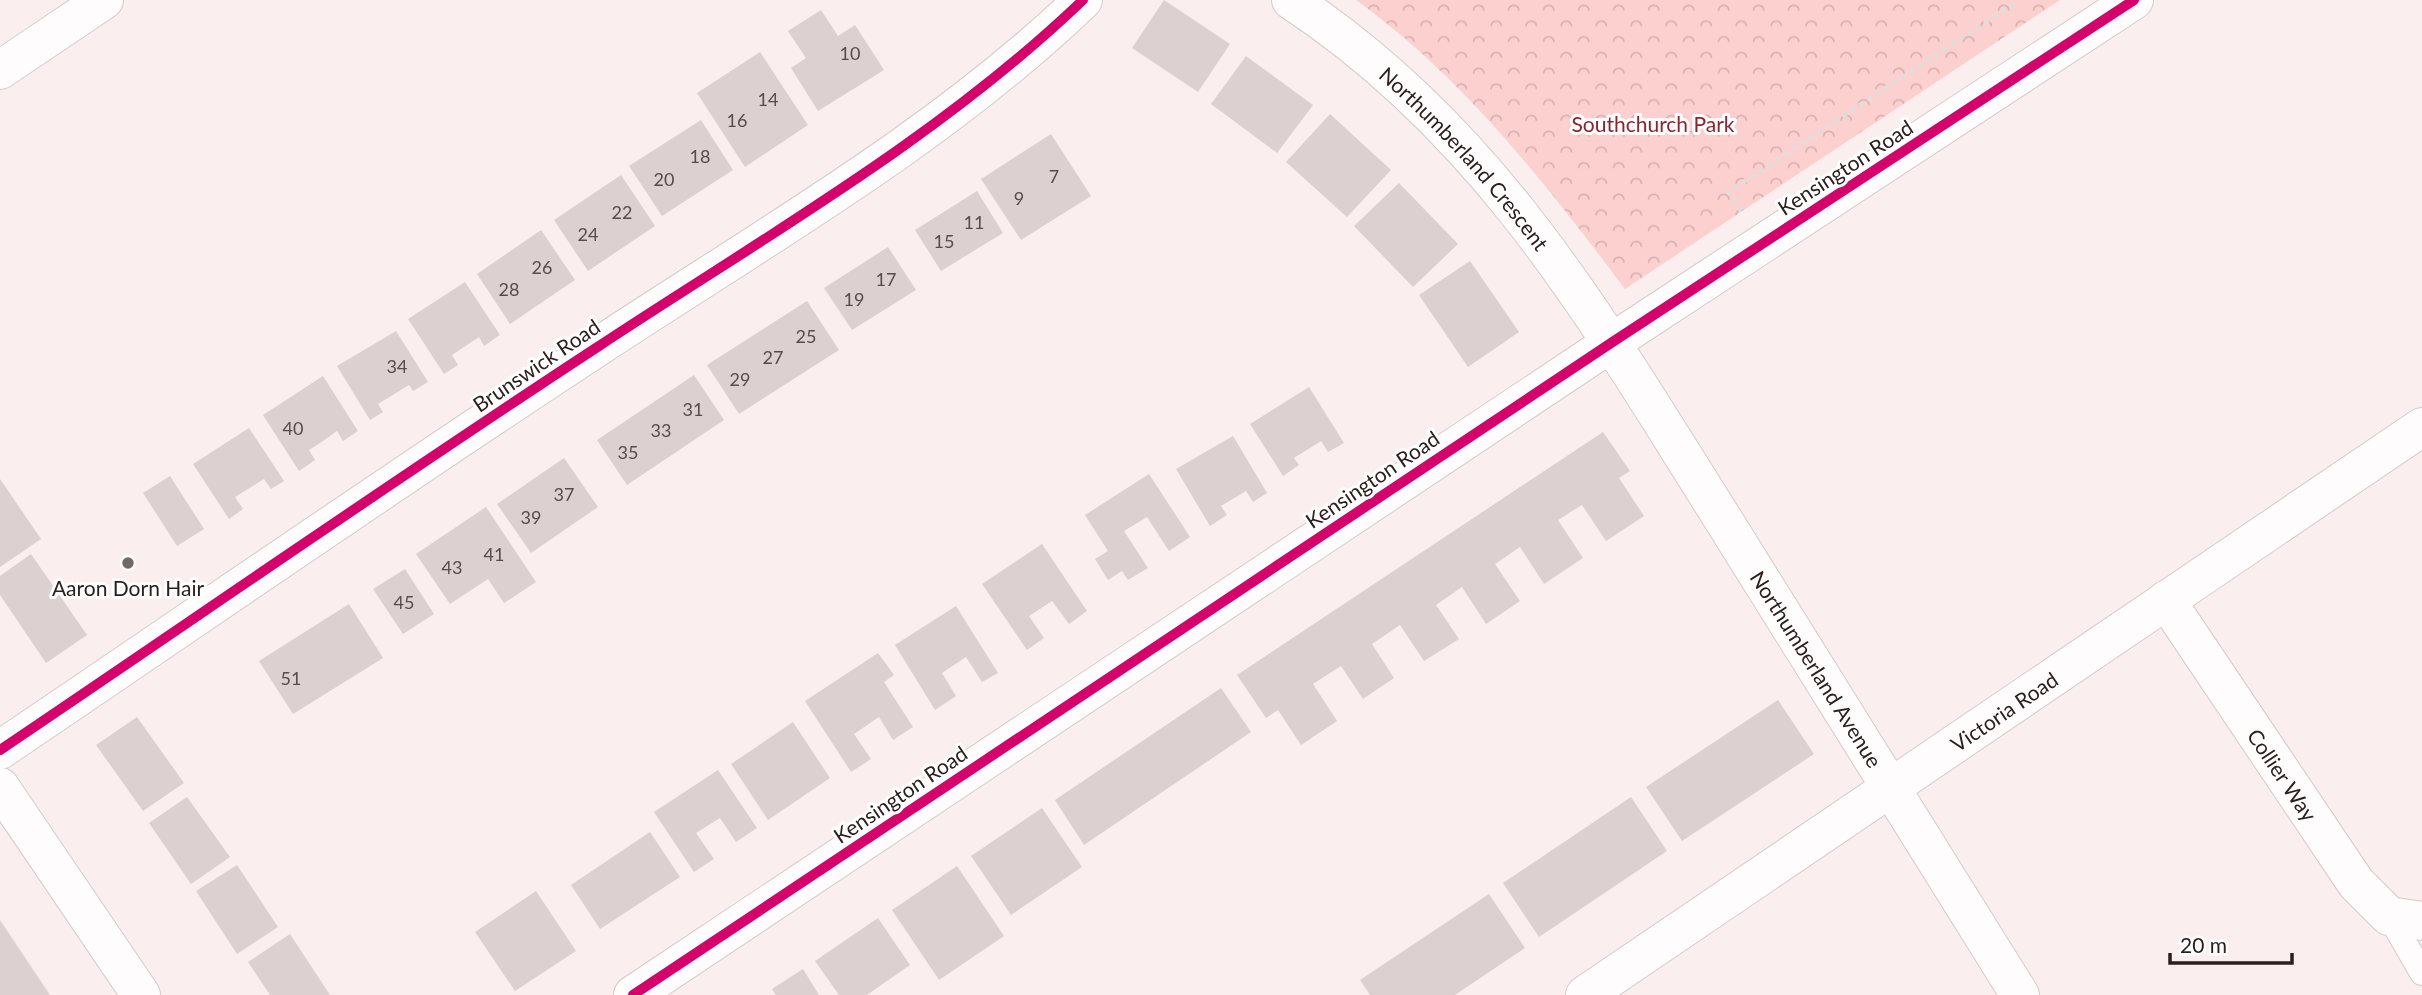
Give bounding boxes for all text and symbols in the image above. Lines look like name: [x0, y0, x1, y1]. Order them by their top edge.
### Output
house number: 10: [840, 42, 860, 64]
street label: Northumberland Crescent: [1375, 61, 1555, 255]
house number: 14: [758, 88, 778, 110]
house number: 16: [727, 109, 747, 131]
park label: Southchurch Park: [1571, 111, 1735, 136]
street label: Kensington Road: [1773, 114, 1917, 220]
house number: 18: [690, 145, 710, 167]
house number: 7: [1049, 165, 1059, 187]
house number: 20: [654, 168, 674, 190]
house number: 9: [1014, 187, 1024, 209]
house number: 22: [612, 201, 632, 223]
house number: 11: [964, 211, 984, 233]
house number: 24: [578, 223, 598, 245]
house number: 15: [934, 230, 954, 252]
house number: 26: [532, 256, 552, 278]
house number: 17: [876, 268, 896, 290]
house number: 28: [499, 278, 519, 300]
house number: 19: [844, 288, 864, 310]
street label: Brunswick Road: [468, 313, 604, 417]
house number: 25: [796, 325, 816, 347]
house number: 27: [763, 346, 783, 368]
house number: 34: [387, 355, 407, 377]
house number: 29: [730, 368, 750, 390]
house number: 31: [683, 398, 703, 420]
house number: 40: [283, 417, 303, 439]
house number: 33: [651, 419, 671, 441]
street label: Kensington Road: [1300, 425, 1444, 533]
house number: 35: [618, 441, 638, 463]
house number: 37: [554, 483, 574, 505]
house number: 39: [521, 506, 541, 528]
house number: 41: [484, 543, 504, 565]
marker: Aaron Dorn Hair: [120, 555, 136, 571]
house number: 43: [442, 556, 462, 578]
street label: Northumberland Avenue: [1746, 566, 1888, 771]
place label: Aaron Dorn Hair: [52, 575, 204, 600]
house number: 45: [394, 591, 414, 613]
street label: Victoria Road: [1945, 666, 2062, 756]
house number: 51: [281, 667, 301, 689]
street label: Collier Way: [2243, 724, 2323, 825]
street label: Kensington Road: [828, 740, 972, 848]
scale bar: [2170, 922, 2292, 966]
text: 20 m: [2180, 932, 2227, 957]

